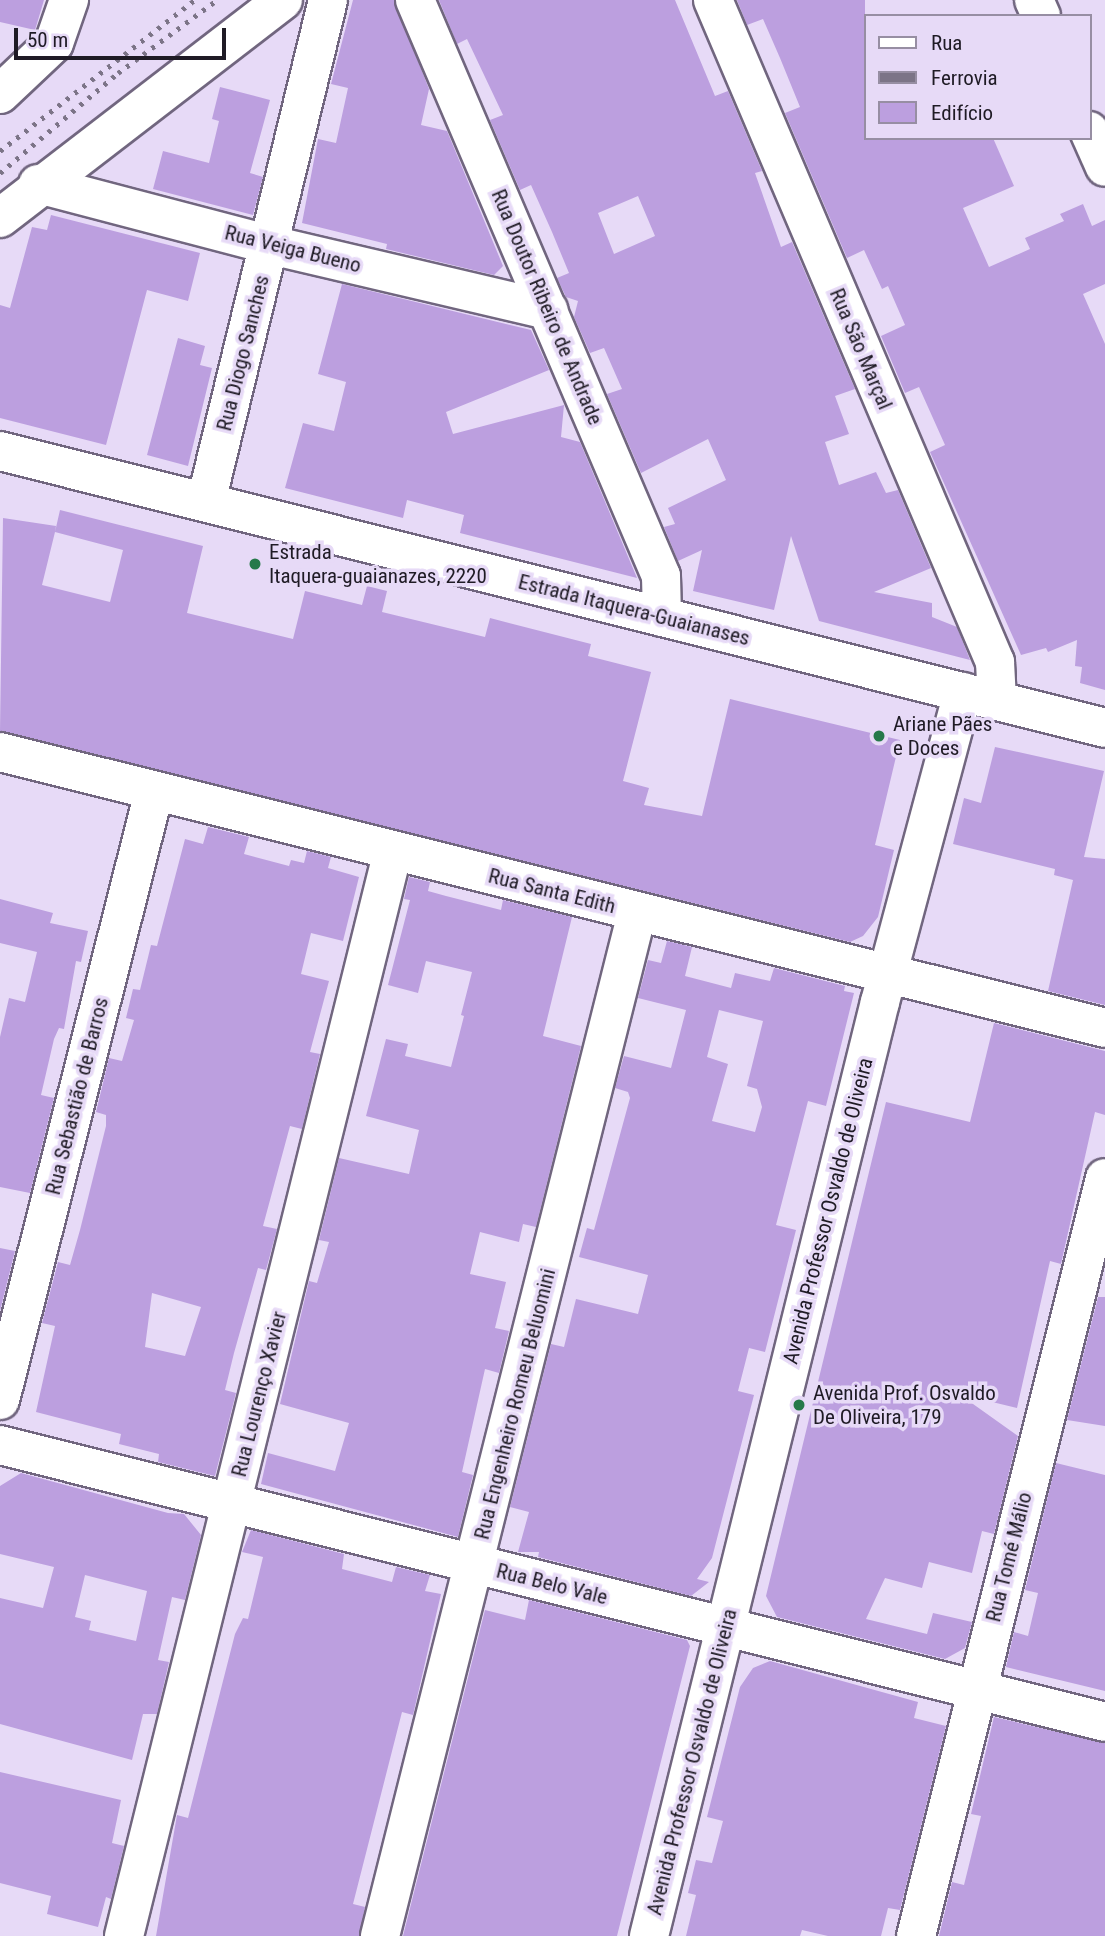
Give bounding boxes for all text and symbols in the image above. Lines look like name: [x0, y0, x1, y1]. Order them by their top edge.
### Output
scale bar: [18, 14, 229, 58]
legend: [864, 14, 1091, 140]
text: 50 m: [27, 28, 68, 52]
text: Rua: [931, 31, 962, 55]
text: Ferrovia: [931, 66, 998, 90]
text: Edifício: [931, 101, 993, 125]
street label: Rua Doutor Ribeiro de Andrade: [486, 186, 608, 428]
street label: Rua Veiga Bueno: [222, 220, 364, 278]
street label: Rua Diogo Sanches: [211, 273, 275, 433]
street label: Rua São Marçal: [824, 285, 898, 413]
place label: Estrada Itaquera-guaianazes, 2220: [269, 539, 487, 589]
marker: Estrada Itaquera-guaianazes, 2220: [247, 556, 263, 572]
street label: Estrada Itaquera-Guaianases: [516, 569, 752, 651]
place label: Ariane Pães e Doces: [893, 711, 992, 761]
marker: Ariane Pães e Doces: [871, 728, 887, 744]
street label: Rua Santa Edith: [486, 863, 618, 919]
street label: Rua Sebastião de Barros: [40, 995, 114, 1197]
street label: Avenida Professor Osvaldo de Oliveira: [778, 1055, 878, 1367]
street label: Rua Engenheiro Romeu Beluomini: [469, 1266, 561, 1542]
street label: Rua Lourenço Xavier: [226, 1309, 292, 1479]
place label: Avenida Prof. Osvaldo De Oliveira, 179: [813, 1380, 996, 1430]
marker: Avenida Prof. Osvaldo De Oliveira, 179: [791, 1397, 807, 1413]
street label: Rua Tomé Málio: [981, 1489, 1037, 1625]
street label: Rua Belo Vale: [494, 1558, 610, 1610]
street label: Avenida Professor Osvaldo de Oliveira: [642, 1606, 742, 1918]

